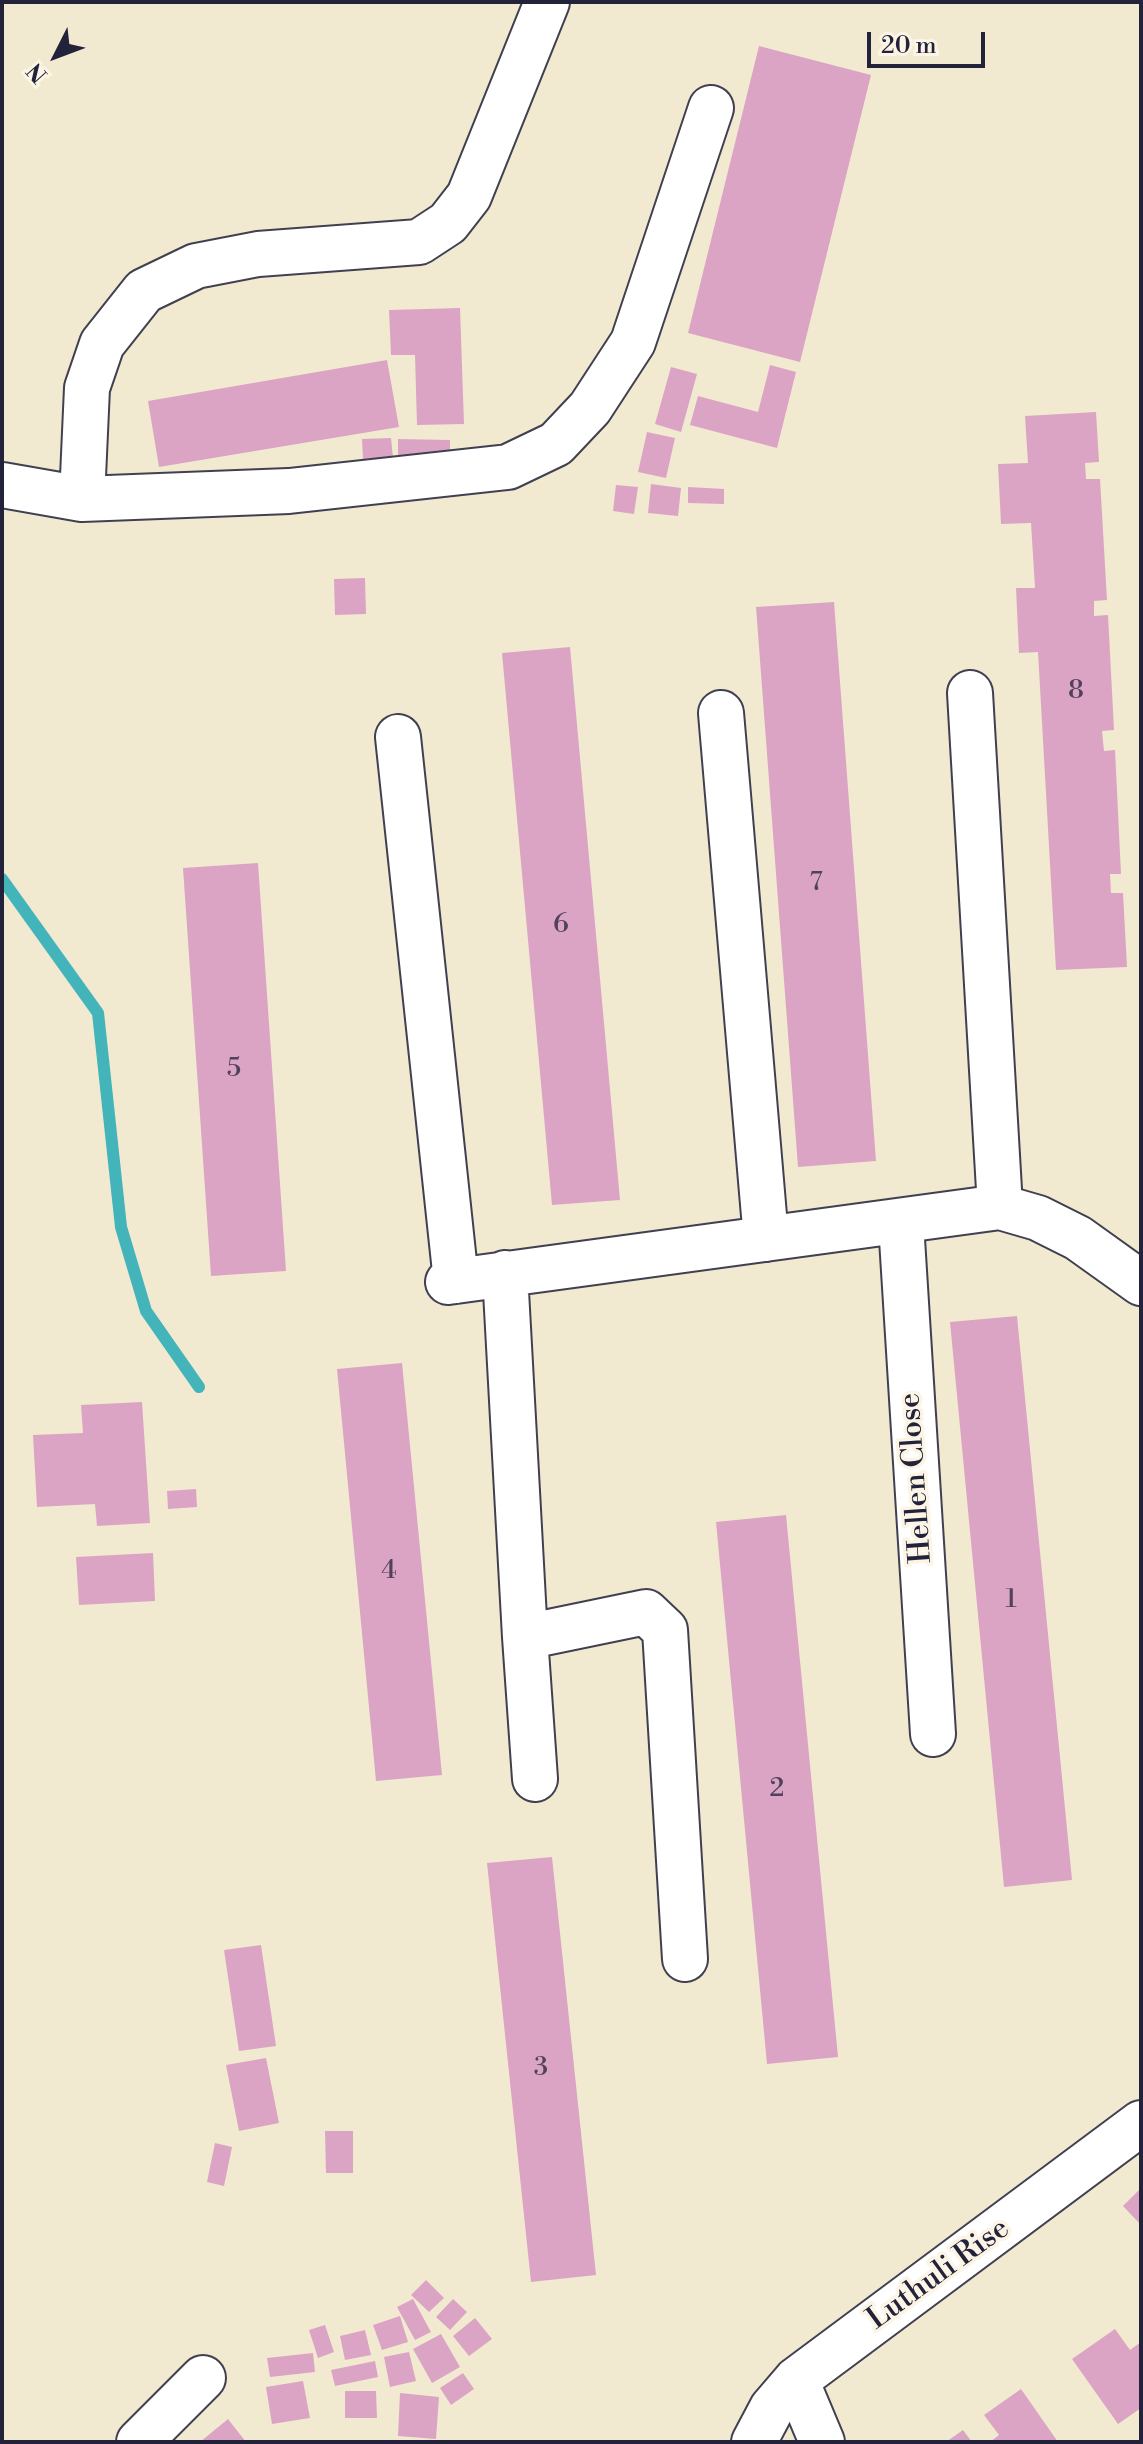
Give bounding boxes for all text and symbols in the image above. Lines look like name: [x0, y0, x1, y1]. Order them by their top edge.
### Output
north arrow: [16, 16, 96, 96]
scale bar: [871, 16, 989, 66]
text: 20 m: [881, 31, 937, 61]
text: N: [22, 57, 54, 88]
house number: 8: [1068, 676, 1084, 708]
house number: 7: [809, 868, 823, 900]
house number: 6: [553, 910, 569, 942]
house number: 5: [227, 1054, 241, 1086]
street label: Hellen Close: [893, 1392, 941, 1564]
house number: 4: [381, 1556, 397, 1588]
house number: 1: [1005, 1585, 1017, 1617]
house number: 2: [770, 1774, 784, 1806]
house number: 3: [534, 2053, 548, 2085]
street label: Luthuli Rise: [861, 2211, 1017, 2339]

